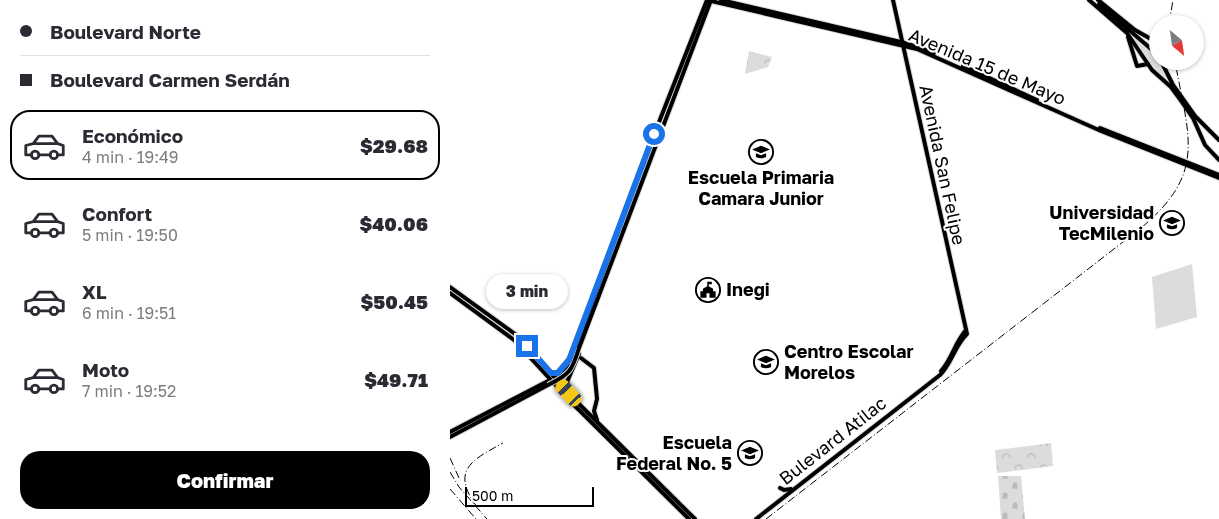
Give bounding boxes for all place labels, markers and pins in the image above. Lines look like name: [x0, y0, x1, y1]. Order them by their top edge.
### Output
school or university icon: Escuela Primaria Camara Junior: [748, 139, 774, 165]
place label: Escuela Primaria Camara Junior: [688, 166, 834, 209]
place label: Universidad TecMilenio: [1049, 201, 1154, 244]
school or university icon: Universidad TecMilenio: [1159, 210, 1185, 236]
public building icon: Inegi: [695, 277, 721, 303]
place label: Inegi: [726, 278, 770, 300]
place label: Centro Escolar Morelos: [784, 340, 914, 383]
school or university icon: Centro Escolar Morelos: [753, 349, 779, 375]
place label: Escuela Federal No. 5: [616, 431, 732, 474]
school or university icon: Escuela Federal No. 5: [737, 440, 763, 466]

